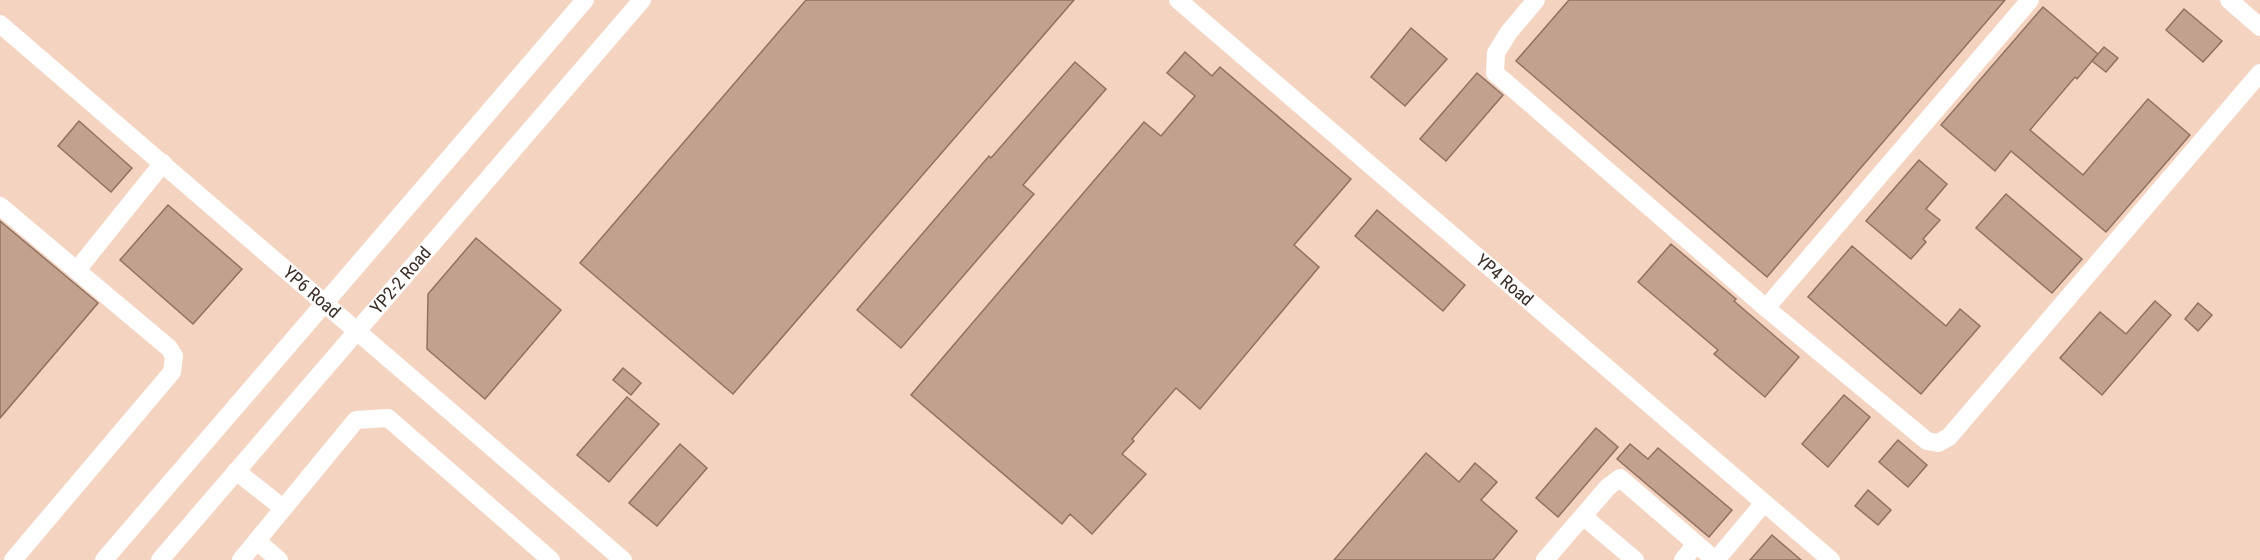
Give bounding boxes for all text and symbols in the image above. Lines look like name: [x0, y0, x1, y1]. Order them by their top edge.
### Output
street label: YP2-2 Road: [366, 242, 435, 318]
street label: YP4 Road: [1472, 249, 1538, 310]
street label: YP6 Road: [279, 261, 345, 322]

